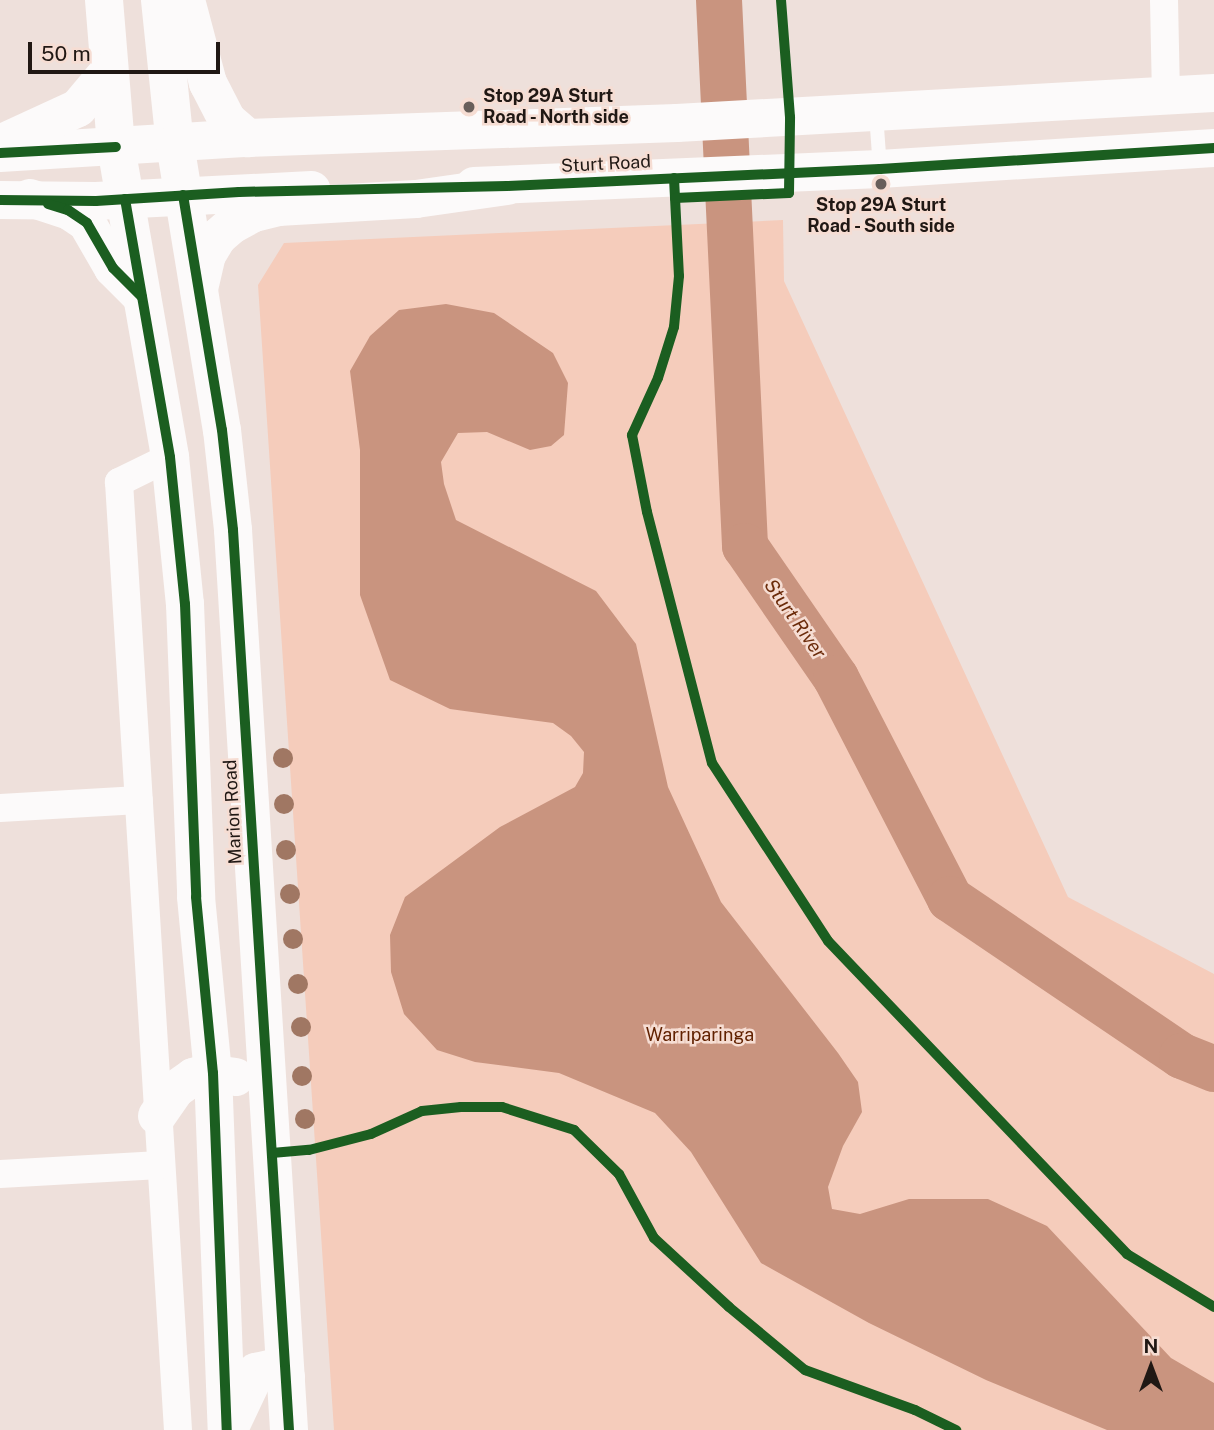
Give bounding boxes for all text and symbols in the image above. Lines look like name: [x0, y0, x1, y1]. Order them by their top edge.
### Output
scale bar: [32, 28, 224, 72]
text: 50 m: [41, 41, 91, 66]
place label: Stop 29A Sturt Road - North side: [483, 86, 631, 128]
marker: Stop 29A Sturt Road - North side: [461, 99, 477, 115]
street label: Sturt Road: [561, 151, 651, 177]
marker: Stop 29A Sturt Road - South side: [873, 176, 889, 192]
place label: Stop 29A Sturt Road - South side: [806, 195, 956, 238]
water label: Sturt River: [759, 575, 831, 663]
street label: Marion Road: [219, 759, 247, 865]
park label: Warriparinga: [646, 1024, 754, 1046]
north arrow: [1116, 1332, 1186, 1402]
text: N: [1144, 1335, 1158, 1357]

